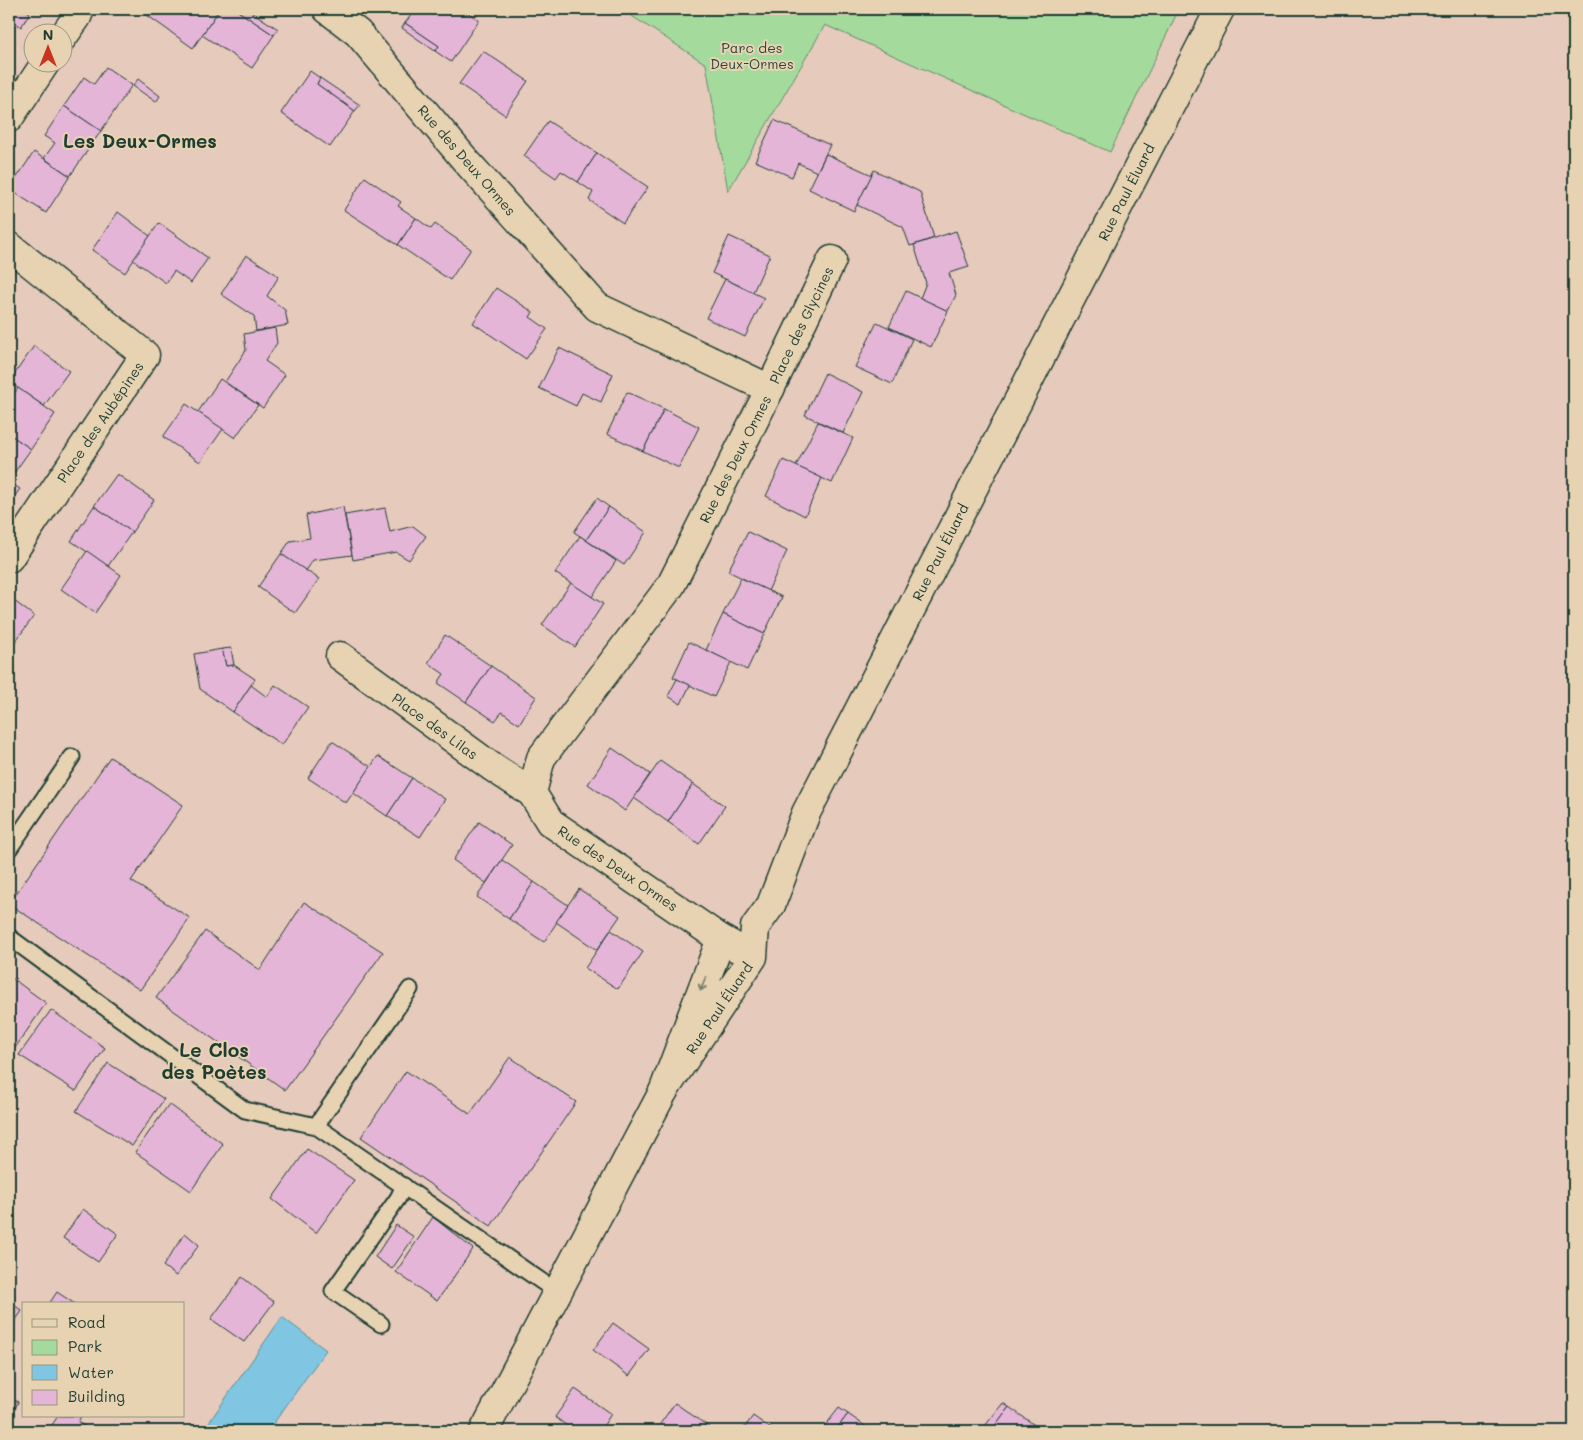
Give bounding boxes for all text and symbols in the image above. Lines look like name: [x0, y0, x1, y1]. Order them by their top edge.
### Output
north arrow: [22, 22, 72, 72]
text: N: [43, 25, 53, 44]
park label: Parc des Deux-Ormes: [710, 38, 794, 73]
street label: Rue des Deux Ormes: [414, 101, 520, 219]
district label: Les Deux-Ormes: [63, 128, 217, 153]
street label: Rue Paul Éluard: [1093, 140, 1159, 244]
street label: Place des Glycines: [764, 263, 838, 387]
street label: Place des Aubépines: [52, 358, 148, 486]
street label: Rue des Deux Ormes: [695, 392, 775, 526]
street label: Rue Paul Éluard: [907, 500, 973, 604]
street label: Place des Lilas: [388, 688, 482, 764]
street label: Rue des Deux Ormes: [554, 821, 682, 915]
street label: Rue Paul Éluard: [681, 958, 757, 1057]
one-way arrow: [698, 976, 707, 991]
district label: Le Clos des Poètes: [162, 1037, 266, 1084]
legend: [22, 1302, 185, 1418]
text: Road: [68, 1312, 105, 1332]
text: Park: [68, 1336, 102, 1356]
text: Water: [68, 1362, 114, 1382]
text: Building: [68, 1386, 125, 1406]

